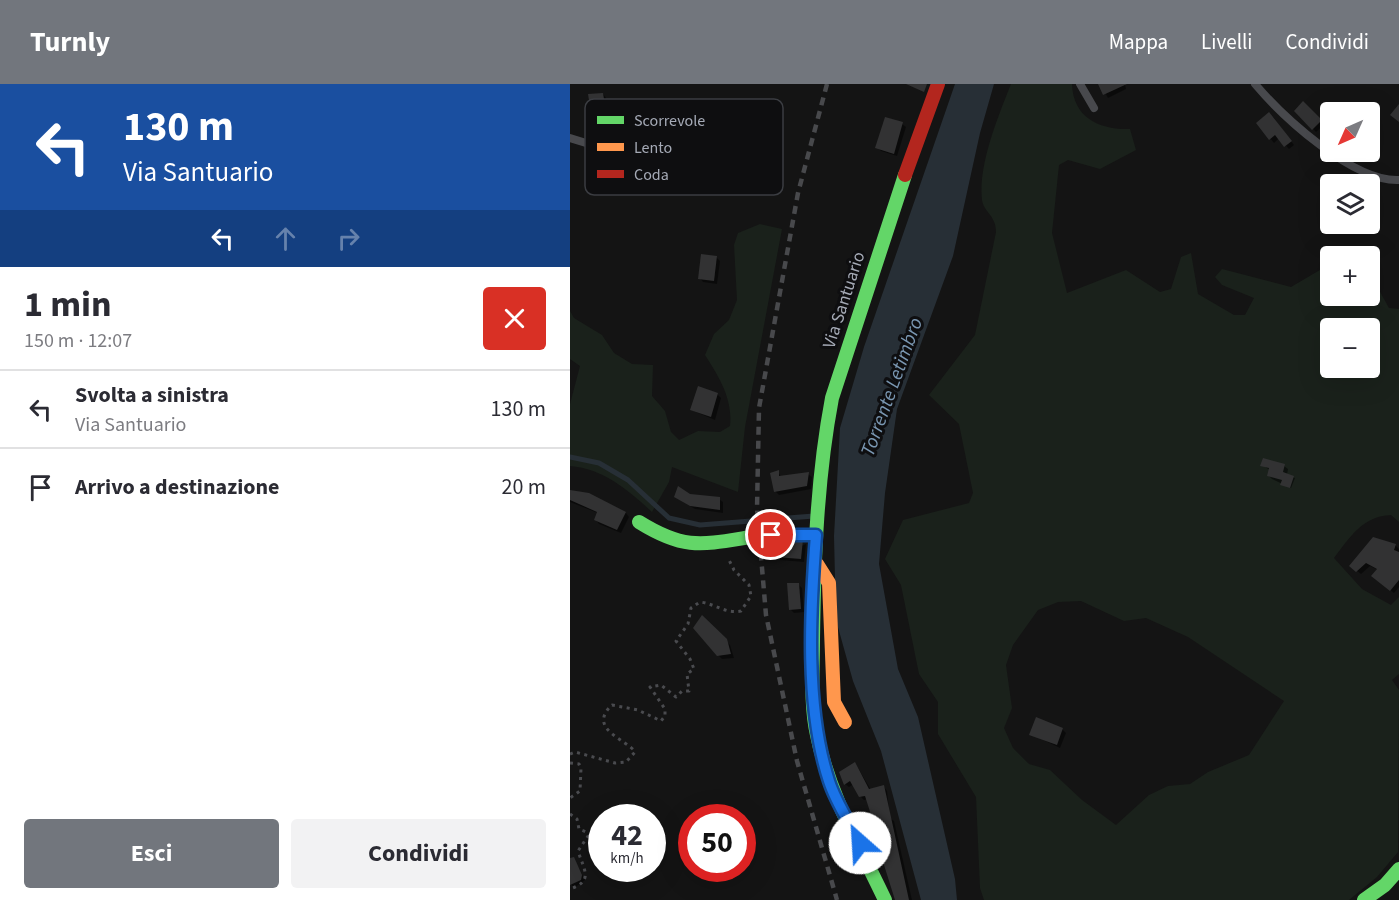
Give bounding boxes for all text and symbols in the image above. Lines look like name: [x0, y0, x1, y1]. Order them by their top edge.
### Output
text: Turnly: [30, 22, 110, 62]
text: Mappa: [1109, 27, 1168, 57]
text: Livelli: [1201, 27, 1253, 57]
text: Condividi: [1286, 27, 1369, 57]
text: 130 m: [123, 97, 234, 157]
legend: [585, 99, 783, 195]
north arrow: [1320, 102, 1380, 162]
map controls: [1320, 102, 1380, 378]
icon: left: [24, 108, 102, 186]
text: Scorrevole: [634, 110, 705, 132]
text: Lento: [634, 137, 672, 159]
text: Via Santuario: [123, 153, 273, 192]
text: Coda: [634, 164, 669, 186]
button: layers: [1320, 174, 1380, 234]
icon: left: [206, 222, 239, 255]
icon: ahead: [269, 222, 302, 255]
icon: right: [332, 222, 365, 255]
button: +: [1320, 246, 1380, 306]
street label: Via Santuario: [817, 248, 871, 352]
text: 1 min: [24, 279, 112, 330]
button: close: [483, 287, 546, 350]
water label: Torrente Letimbro: [854, 314, 930, 460]
button: −: [1320, 318, 1380, 378]
text: 150 m · 12:07: [24, 327, 132, 355]
text: Svolta a sinistra: [75, 379, 229, 411]
icon: left: [24, 393, 57, 426]
text: 130 m: [491, 393, 546, 425]
text: Via Santuario: [75, 411, 186, 439]
icon: arrive: [24, 471, 57, 504]
text: Arrivo a destinazione: [75, 471, 280, 503]
text: 20 m: [501, 471, 546, 503]
pin: [745, 509, 796, 560]
icon: arrive: [754, 518, 787, 551]
speed limit sign: 50: [678, 804, 756, 882]
position arrow: [828, 811, 892, 875]
text: 42: [611, 814, 643, 857]
button: Esci: [24, 819, 279, 888]
button: Condividi: [291, 819, 546, 888]
text: km/h: [610, 848, 644, 869]

